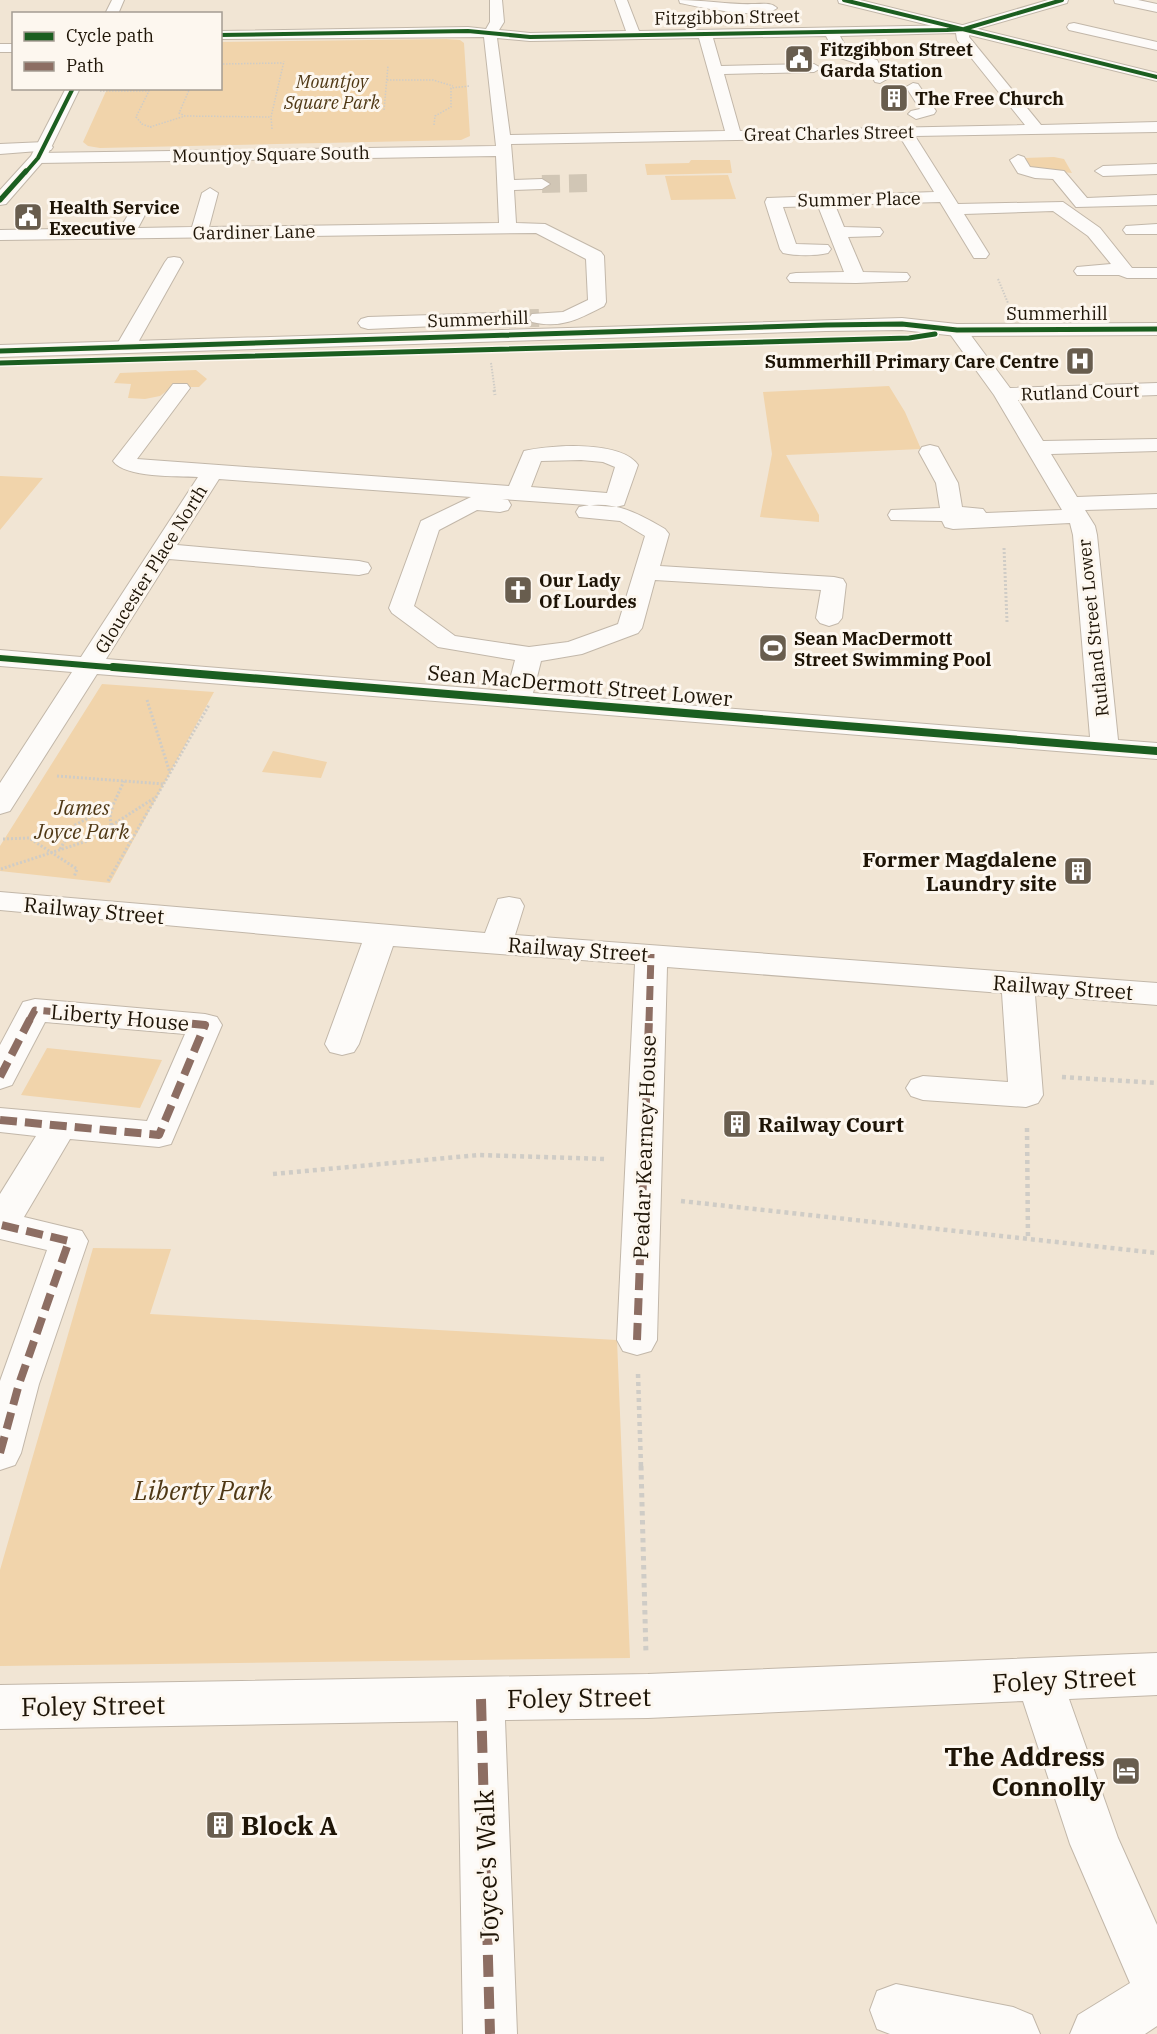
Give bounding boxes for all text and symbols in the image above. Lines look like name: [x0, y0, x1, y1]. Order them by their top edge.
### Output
street label: Fitzgibbon Street: [654, 4, 800, 30]
legend: [12, 12, 222, 90]
text: Cycle path: [66, 24, 154, 47]
place label: Fitzgibbon Street Garda Station: [820, 38, 973, 82]
public building icon: Fitzgibbon Street Garda Station: [783, 43, 815, 75]
text: Path: [66, 54, 104, 77]
park label: Mountjoy Square Park: [283, 70, 381, 114]
building icon: The Free Church: [878, 82, 910, 114]
place label: The Free Church: [915, 87, 1064, 110]
street label: Great Charles Street: [744, 120, 914, 146]
street label: Mountjoy Square South: [172, 141, 370, 167]
street label: Summer Place: [797, 186, 921, 212]
place label: Health Service Executive: [49, 196, 180, 240]
public building icon: Health Service Executive: [12, 201, 44, 233]
street label: Gardiner Lane: [193, 219, 315, 245]
street label: Summerhill: [1006, 302, 1108, 325]
street label: Summerhill: [427, 306, 529, 332]
hospital icon: Summerhill Primary Care Centre: [1064, 345, 1096, 377]
place label: Summerhill Primary Care Centre: [765, 350, 1059, 373]
street label: Rutland Court: [1020, 378, 1140, 406]
street label: Gloucester Place North: [90, 480, 212, 658]
street label: Rutland Street Lower: [1072, 538, 1114, 718]
place label: Our Lady Of Lourdes: [539, 569, 637, 613]
church icon: Our Lady Of Lourdes: [502, 574, 534, 606]
place label: Sean MacDermott Street Swimming Pool: [794, 627, 992, 671]
sports icon: Sean MacDermott Street Swimming Pool: [757, 632, 789, 664]
street label: Sean MacDermott Street Lower: [427, 658, 734, 712]
park label: James Joyce Park: [33, 793, 130, 845]
place label: Former Magdalene Laundry site: [862, 845, 1057, 897]
building icon: Former Magdalene Laundry site: [1062, 855, 1094, 887]
street label: Railway Street: [23, 890, 165, 930]
street label: Railway Street: [507, 930, 649, 968]
street label: Railway Street: [992, 968, 1134, 1006]
street label: Liberty House: [50, 997, 190, 1037]
street label: Peadar Kearney House: [626, 1035, 662, 1259]
building icon: Railway Court: [721, 1108, 753, 1140]
place label: Railway Court: [758, 1110, 904, 1138]
park label: Liberty Park: [133, 1473, 273, 1507]
street label: Foley Street: [991, 1658, 1137, 1700]
street label: Foley Street: [506, 1679, 652, 1715]
street label: Foley Street: [20, 1687, 166, 1723]
place label: The Address Connolly: [944, 1739, 1105, 1803]
hotel icon: The Address Connolly: [1110, 1755, 1142, 1787]
street label: Joyce's Walk: [466, 1789, 506, 1943]
place label: Block A: [241, 1808, 337, 1842]
building icon: Block A: [204, 1809, 236, 1841]

